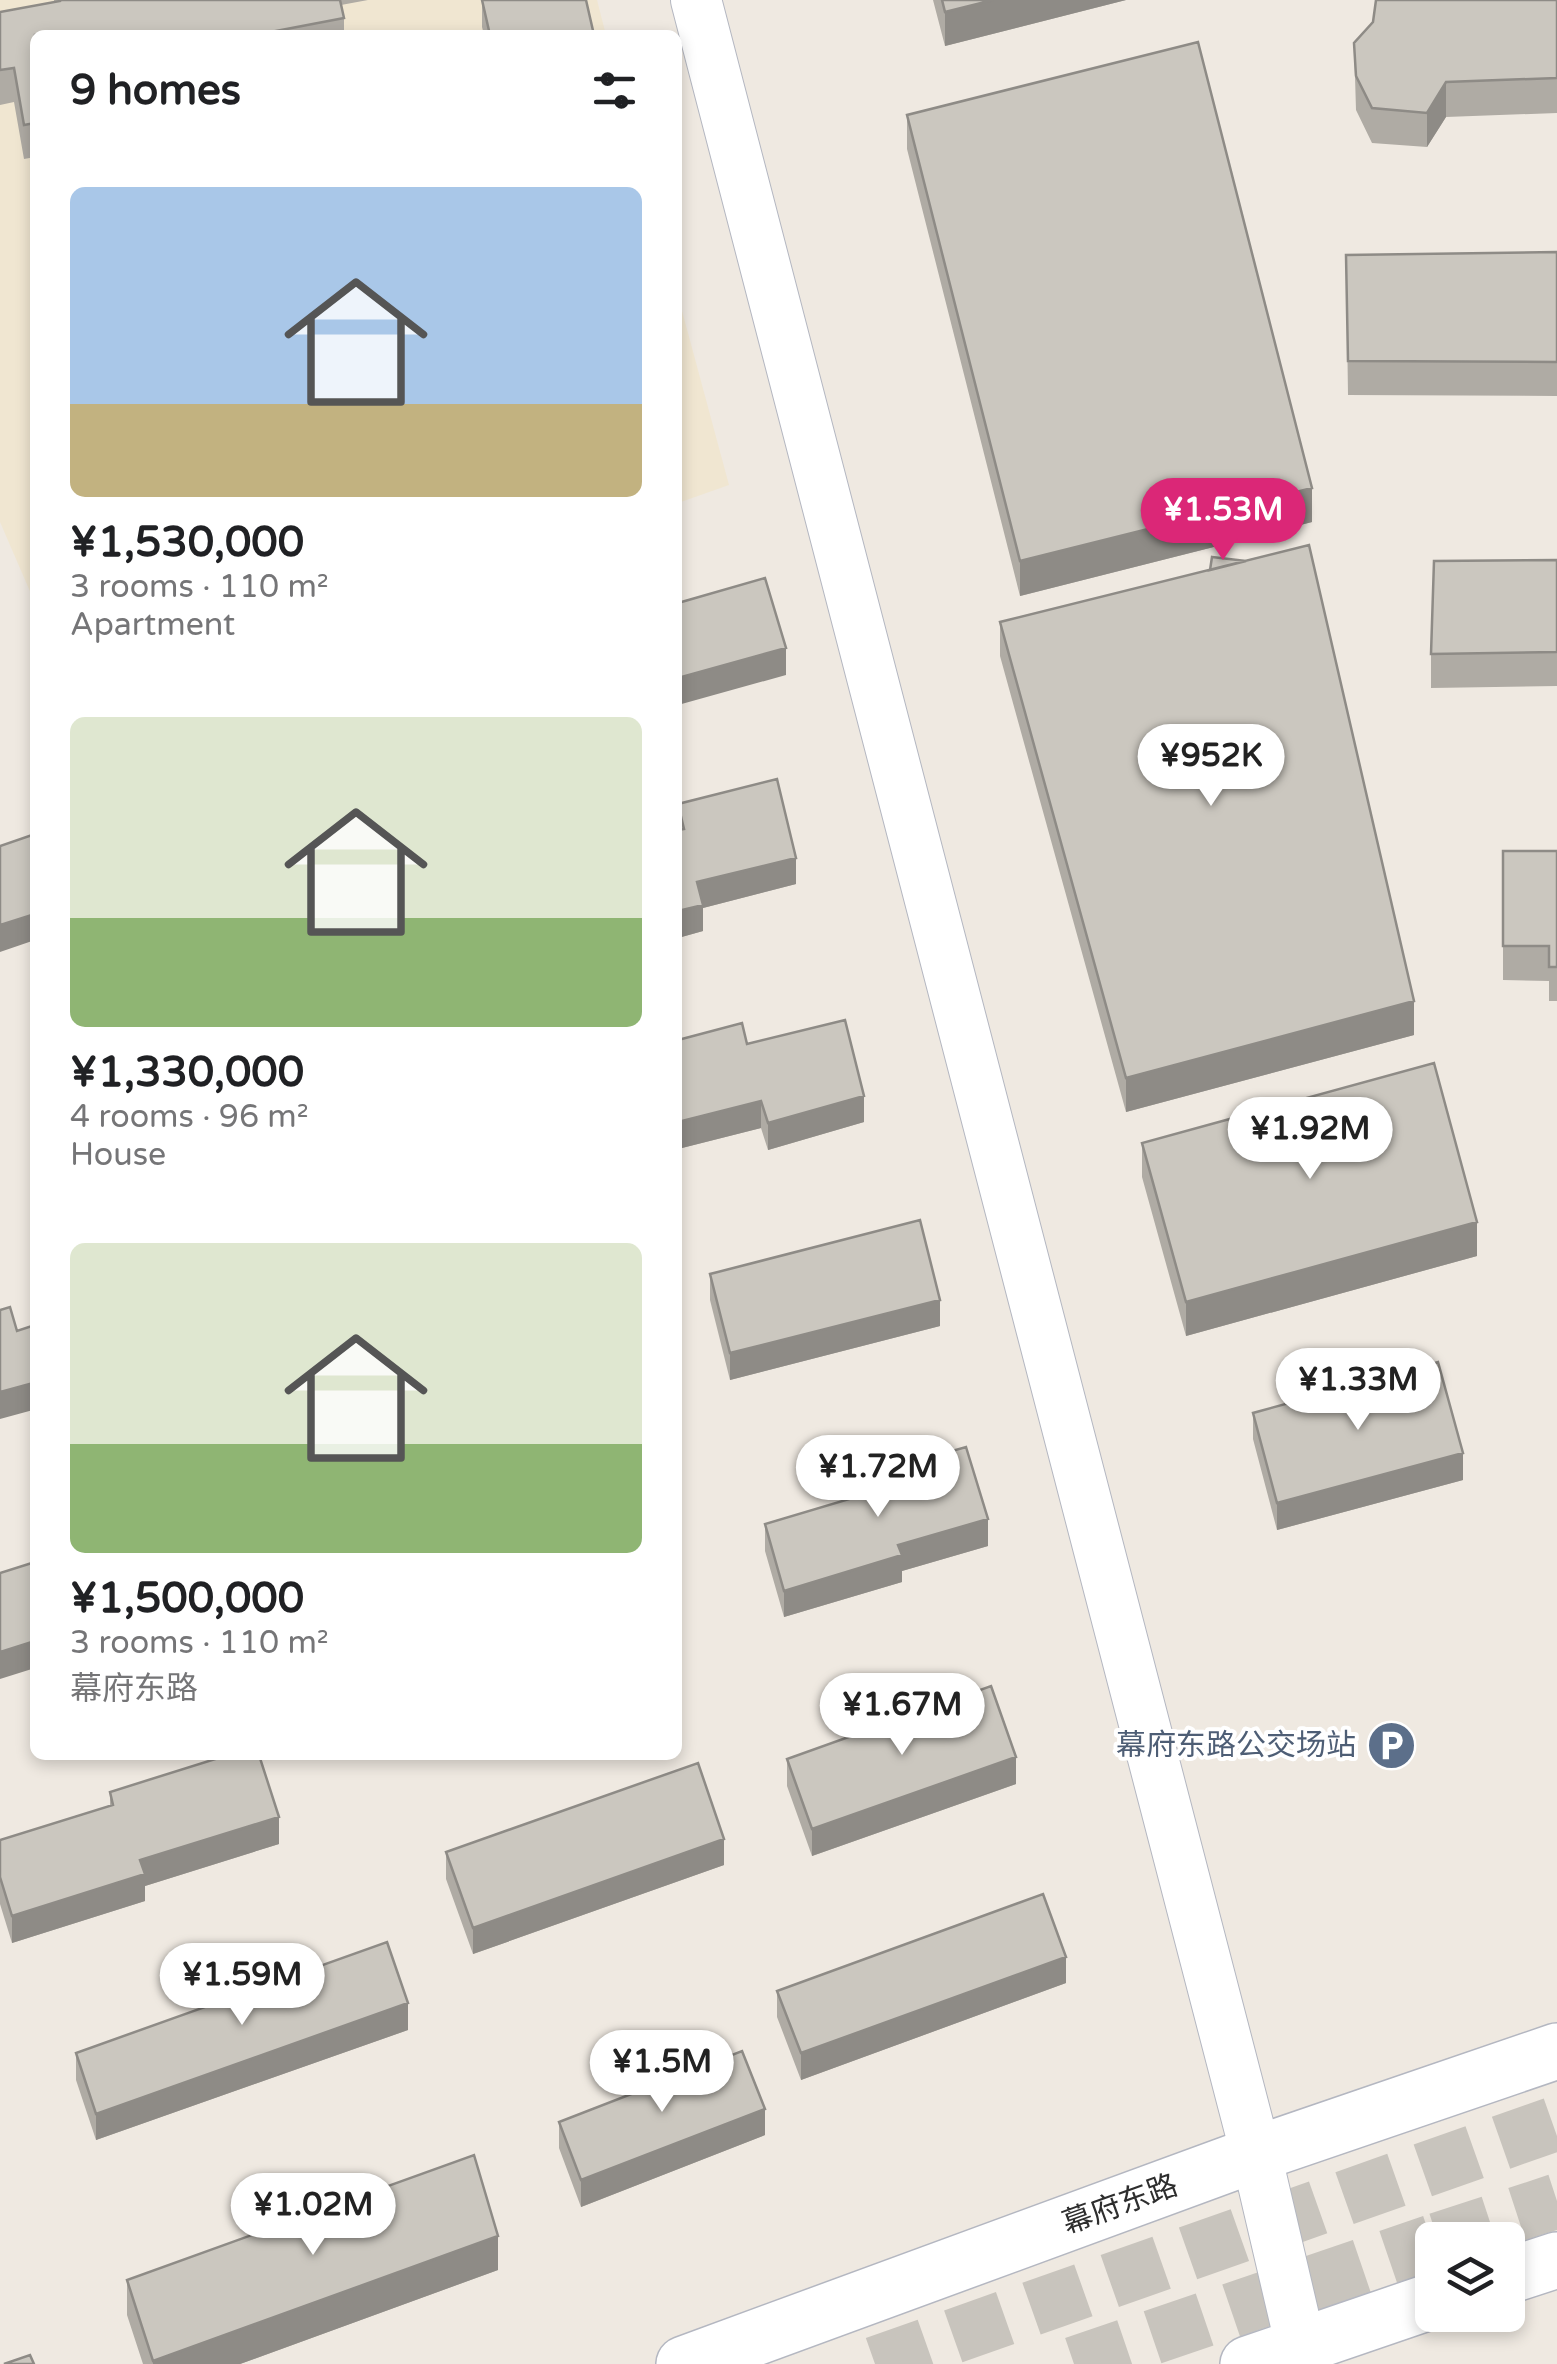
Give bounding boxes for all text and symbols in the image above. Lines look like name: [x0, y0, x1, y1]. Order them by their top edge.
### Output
icon: filters: [587, 63, 642, 118]
text: 9 homes: [70, 65, 241, 116]
icon: home: [266, 252, 446, 432]
pin: ¥1.53M: [1142, 478, 1304, 563]
text: ¥1.53M: [1163, 491, 1283, 529]
text: ¥1,530,000: [70, 517, 304, 568]
text: 3 rooms · 110 m²: [70, 568, 329, 606]
text: Apartment: [70, 606, 235, 644]
pin: ¥952K: [1141, 724, 1281, 809]
text: ¥952K: [1160, 737, 1262, 775]
icon: home: [266, 782, 446, 962]
text: ¥1,330,000: [70, 1047, 304, 1098]
pin: ¥1.92M: [1229, 1097, 1391, 1182]
text: 4 rooms · 96 m²: [70, 1098, 309, 1136]
text: ¥1.92M: [1250, 1110, 1370, 1148]
text: House: [70, 1136, 166, 1174]
icon: home: [266, 1308, 446, 1488]
pin: ¥1.33M: [1277, 1348, 1439, 1433]
text: ¥1.33M: [1298, 1361, 1418, 1399]
pin: ¥1.72M: [797, 1435, 959, 1520]
text: ¥1.72M: [818, 1448, 938, 1486]
text: ¥1,500,000: [70, 1573, 304, 1624]
text: 3 rooms · 110 m²: [70, 1624, 329, 1662]
text: 幕府东路: [70, 1670, 198, 1708]
pin: ¥1.67M: [821, 1673, 983, 1758]
text: ¥1.67M: [842, 1686, 962, 1724]
parking icon: 幕府东路公交场站: [1365, 1719, 1417, 1771]
place label: 幕府东路公交场站: [1116, 1727, 1356, 1764]
pin: ¥1.59M: [161, 1943, 323, 2028]
text: ¥1.59M: [182, 1956, 302, 1994]
pin: ¥1.5M: [592, 2030, 732, 2115]
text: ¥1.5M: [612, 2043, 712, 2081]
street label: 幕府东路: [1057, 2167, 1183, 2242]
pin: ¥1.02M: [232, 2173, 394, 2258]
text: ¥1.02M: [253, 2186, 373, 2224]
map controls: [1415, 2222, 1525, 2332]
button: layers: [1415, 2222, 1525, 2332]

